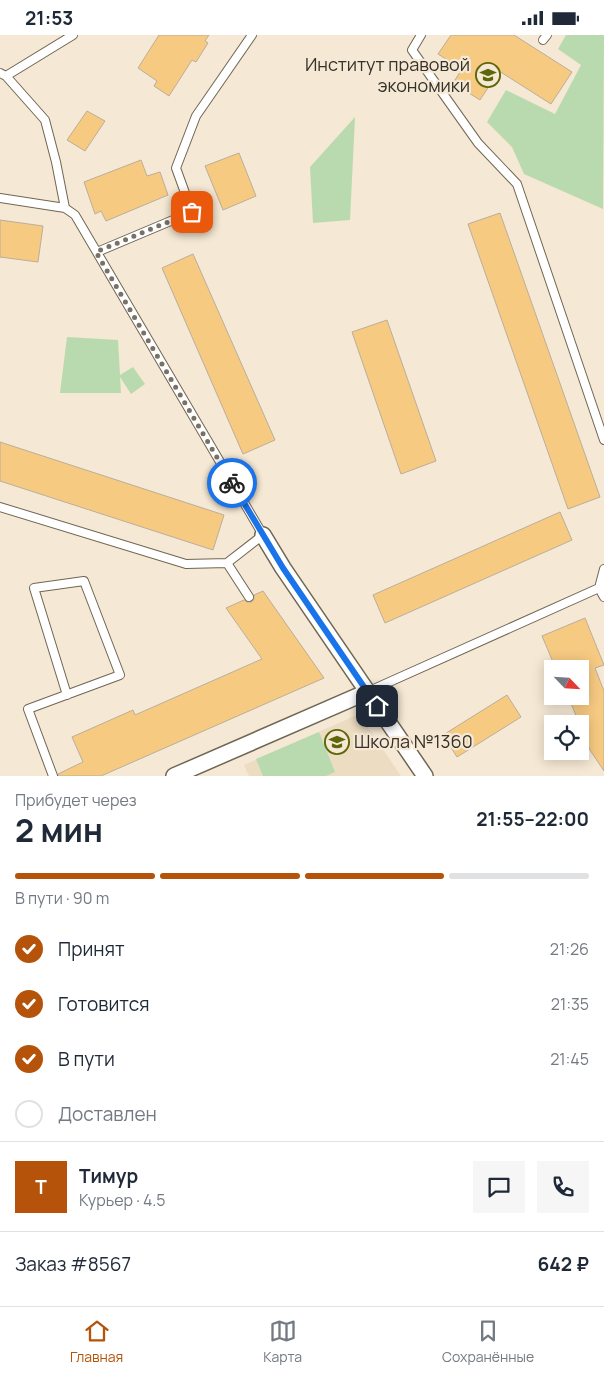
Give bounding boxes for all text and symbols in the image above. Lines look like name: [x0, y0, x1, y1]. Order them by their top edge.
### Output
text: 21:53: [25, 5, 73, 31]
place label: Институт правовой экономики: [305, 52, 470, 97]
school or university icon: Институт правовой экономики: [475, 62, 501, 88]
pin: [171, 191, 213, 233]
icon: bag: [178, 198, 206, 226]
courier: [207, 458, 257, 508]
icon: bike: [218, 469, 246, 497]
north arrow: [544, 660, 589, 705]
map controls: [544, 660, 589, 760]
pin: [356, 685, 398, 727]
icon: home: [363, 692, 391, 720]
button: locate: [544, 715, 589, 760]
school or university icon: Школа №1360: [324, 729, 350, 755]
place label: Школа №1360: [354, 729, 473, 753]
text: Прибудет через: [15, 789, 137, 811]
text: 21:55–22:00: [476, 806, 589, 832]
text: 2 мин: [15, 808, 103, 852]
text: В пути · 90 m: [15, 887, 109, 909]
icon: check: [15, 935, 43, 963]
text: Принят: [58, 936, 125, 962]
text: 21:26: [550, 938, 589, 960]
icon: check: [15, 990, 43, 1018]
text: Готовится: [58, 991, 150, 1017]
text: 21:35: [551, 993, 589, 1015]
icon: check: [15, 1045, 43, 1073]
text: В пути: [58, 1046, 115, 1072]
text: 21:45: [550, 1048, 589, 1070]
text: Доставлен: [58, 1101, 157, 1127]
button: chat: [473, 1161, 525, 1213]
button: phone: [537, 1161, 589, 1213]
text: Тимур: [79, 1163, 138, 1189]
text: Т: [35, 1174, 47, 1200]
text: Курьер · 4.5: [79, 1189, 166, 1211]
text: Заказ #8567: [15, 1251, 131, 1277]
text: 642 ₽: [538, 1251, 589, 1277]
tab: Главная: [70, 1317, 123, 1366]
tab: Карта: [263, 1317, 302, 1366]
tab: Сохранённые: [442, 1317, 534, 1366]

